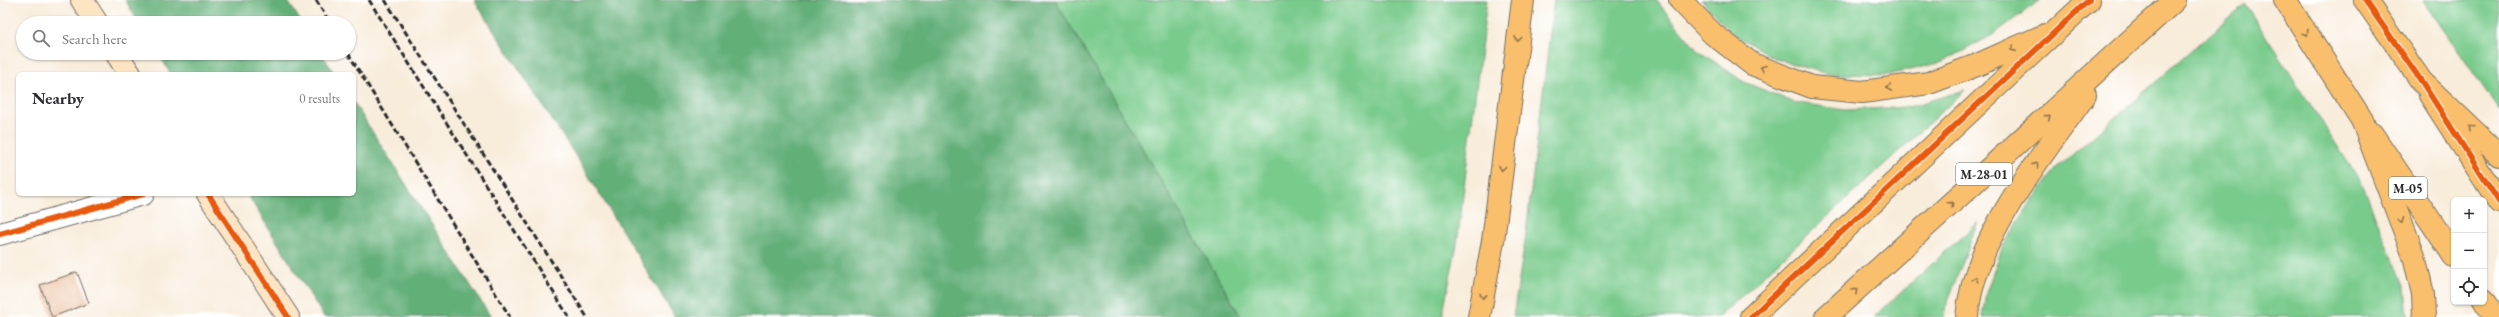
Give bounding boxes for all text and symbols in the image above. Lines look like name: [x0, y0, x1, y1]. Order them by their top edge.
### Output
search box: [16, 16, 356, 60]
icon: search: [30, 27, 52, 49]
text: Search here: [62, 29, 127, 48]
one-way arrow: [2301, 29, 2309, 36]
one-way arrow: [1514, 36, 1523, 42]
one-way arrow: [2009, 45, 2016, 53]
one-way arrow: [1760, 65, 1767, 73]
one-way arrow: [1886, 83, 1892, 92]
text: Nearby: [32, 87, 84, 109]
text: 0 results: [299, 90, 340, 107]
one-way arrow: [2043, 114, 2051, 121]
one-way arrow: [2468, 125, 2476, 133]
one-way arrow: [2031, 162, 2039, 169]
road number: М-28-01: [1956, 163, 2012, 185]
one-way arrow: [1498, 165, 1507, 171]
road number: М-05: [2389, 177, 2427, 199]
map controls: [2451, 197, 2487, 305]
button: +: [2451, 197, 2487, 233]
one-way arrow: [1947, 202, 1954, 209]
one-way arrow: [2397, 218, 2405, 225]
button: −: [2451, 233, 2487, 269]
button: locate: [2451, 269, 2487, 305]
one-way arrow: [1970, 276, 1979, 283]
one-way arrow: [1850, 288, 1858, 296]
one-way arrow: [1479, 293, 1488, 299]

